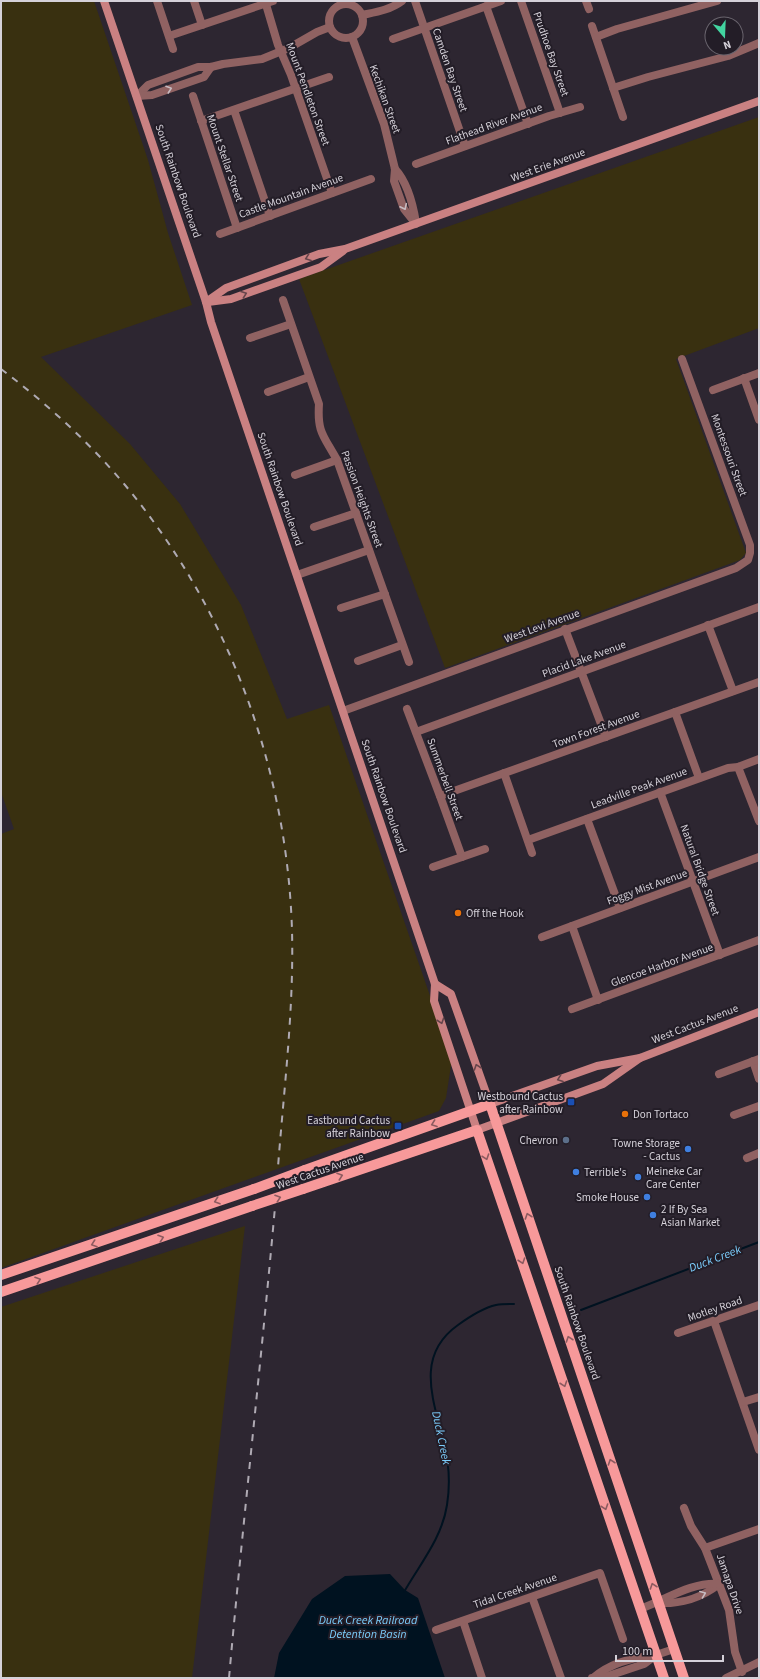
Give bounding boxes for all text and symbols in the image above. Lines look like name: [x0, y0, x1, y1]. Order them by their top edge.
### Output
street label: Prudhoe Bay Street: [529, 10, 573, 99]
north arrow: [704, 16, 744, 56]
street label: Camden Bay Street: [429, 26, 471, 114]
text: N: [721, 37, 733, 53]
street label: Mount Pendleton Street: [282, 40, 334, 148]
street label: Kechikan Street: [366, 63, 404, 136]
one-way arrow: [165, 86, 172, 94]
street label: Flathead River Avenue: [444, 99, 545, 148]
street label: Mount Stellar Street: [203, 112, 247, 204]
street label: South Rainbow Boulevard: [151, 122, 205, 240]
street label: West Erie Avenue: [509, 144, 588, 185]
street label: Castle Mountain Avenue: [237, 170, 346, 222]
one-way arrow: [399, 203, 407, 210]
one-way arrow: [304, 253, 311, 262]
one-way arrow: [240, 291, 247, 299]
street label: Montessouri Street: [707, 412, 751, 498]
street label: South Rainbow Boulevard: [253, 430, 307, 548]
street label: Passion Heights Street: [337, 448, 387, 550]
street label: West Levi Avenue: [502, 605, 582, 647]
street label: Placid Lake Avenue: [540, 637, 629, 681]
street label: Town Forest Avenue: [550, 706, 642, 752]
street label: Summerbell Street: [423, 736, 467, 822]
street label: South Rainbow Boulevard: [357, 737, 411, 855]
street label: Leadville Peak Avenue: [589, 763, 690, 812]
street label: Natural Bridge Street: [677, 822, 724, 918]
street label: Foggy Mist Avenue: [605, 865, 690, 909]
place label: Off the Hook: [466, 906, 524, 921]
marker: Off the Hook: [453, 908, 463, 918]
street label: Glencoe Harbor Avenue: [609, 939, 716, 991]
street label: West Cactus Avenue: [650, 1000, 741, 1047]
one-way arrow: [436, 1018, 444, 1025]
one-way arrow: [473, 1064, 481, 1071]
one-way arrow: [557, 1074, 564, 1083]
place label: Westbound Cactus after Rainbow: [477, 1089, 563, 1117]
marker: Westbound Cactus after Rainbow: [566, 1097, 576, 1107]
place label: Don Tortaco: [633, 1107, 689, 1122]
marker: Don Tortaco: [620, 1109, 630, 1119]
place label: Eastbound Cactus after Rainbow: [307, 1113, 390, 1141]
one-way arrow: [431, 1119, 438, 1128]
marker: Eastbound Cactus after Rainbow: [393, 1121, 403, 1131]
place label: Chevron: [519, 1133, 558, 1148]
marker: Chevron: [561, 1135, 571, 1145]
place label: Towne Storage - Cactus: [612, 1136, 681, 1164]
marker: Towne Storage - Cactus: [683, 1144, 693, 1154]
street label: West Cactus Avenue: [274, 1149, 366, 1193]
one-way arrow: [482, 1153, 490, 1160]
place label: Meineke Car Care Center: [646, 1164, 702, 1192]
place label: Terrible's: [584, 1165, 627, 1180]
marker: Terrible's: [571, 1167, 581, 1177]
one-way arrow: [337, 1172, 344, 1181]
marker: Meineke Car Care Center: [633, 1172, 643, 1182]
place label: Smoke House: [576, 1190, 640, 1205]
marker: Smoke House: [642, 1192, 652, 1202]
one-way arrow: [274, 1194, 281, 1202]
one-way arrow: [213, 1197, 220, 1205]
place label: 2 If By Sea Asian Market: [661, 1202, 720, 1230]
marker: 2 If By Sea Asian Market: [648, 1210, 658, 1220]
one-way arrow: [524, 1213, 532, 1220]
one-way arrow: [157, 1234, 164, 1242]
one-way arrow: [90, 1239, 97, 1247]
water label: Duck Creek: [686, 1241, 744, 1277]
one-way arrow: [517, 1258, 525, 1265]
street label: South Rainbow Boulevard: [550, 1264, 604, 1382]
one-way arrow: [34, 1276, 41, 1285]
street label: Motley Road: [686, 1293, 744, 1325]
one-way arrow: [566, 1336, 574, 1343]
one-way arrow: [559, 1381, 567, 1388]
water label: Duck Creek: [427, 1410, 455, 1467]
one-way arrow: [607, 1459, 616, 1466]
one-way arrow: [601, 1504, 609, 1511]
street label: Jamapa Drive: [713, 1552, 748, 1617]
street label: Tidal Creek Avenue: [471, 1569, 559, 1612]
one-way arrow: [649, 1582, 658, 1589]
one-way arrow: [700, 1590, 707, 1599]
water label: Duck Creek Railroad Detention Basin: [319, 1612, 418, 1643]
scale bar: [616, 1637, 723, 1663]
text: 100 m: [622, 1643, 652, 1660]

